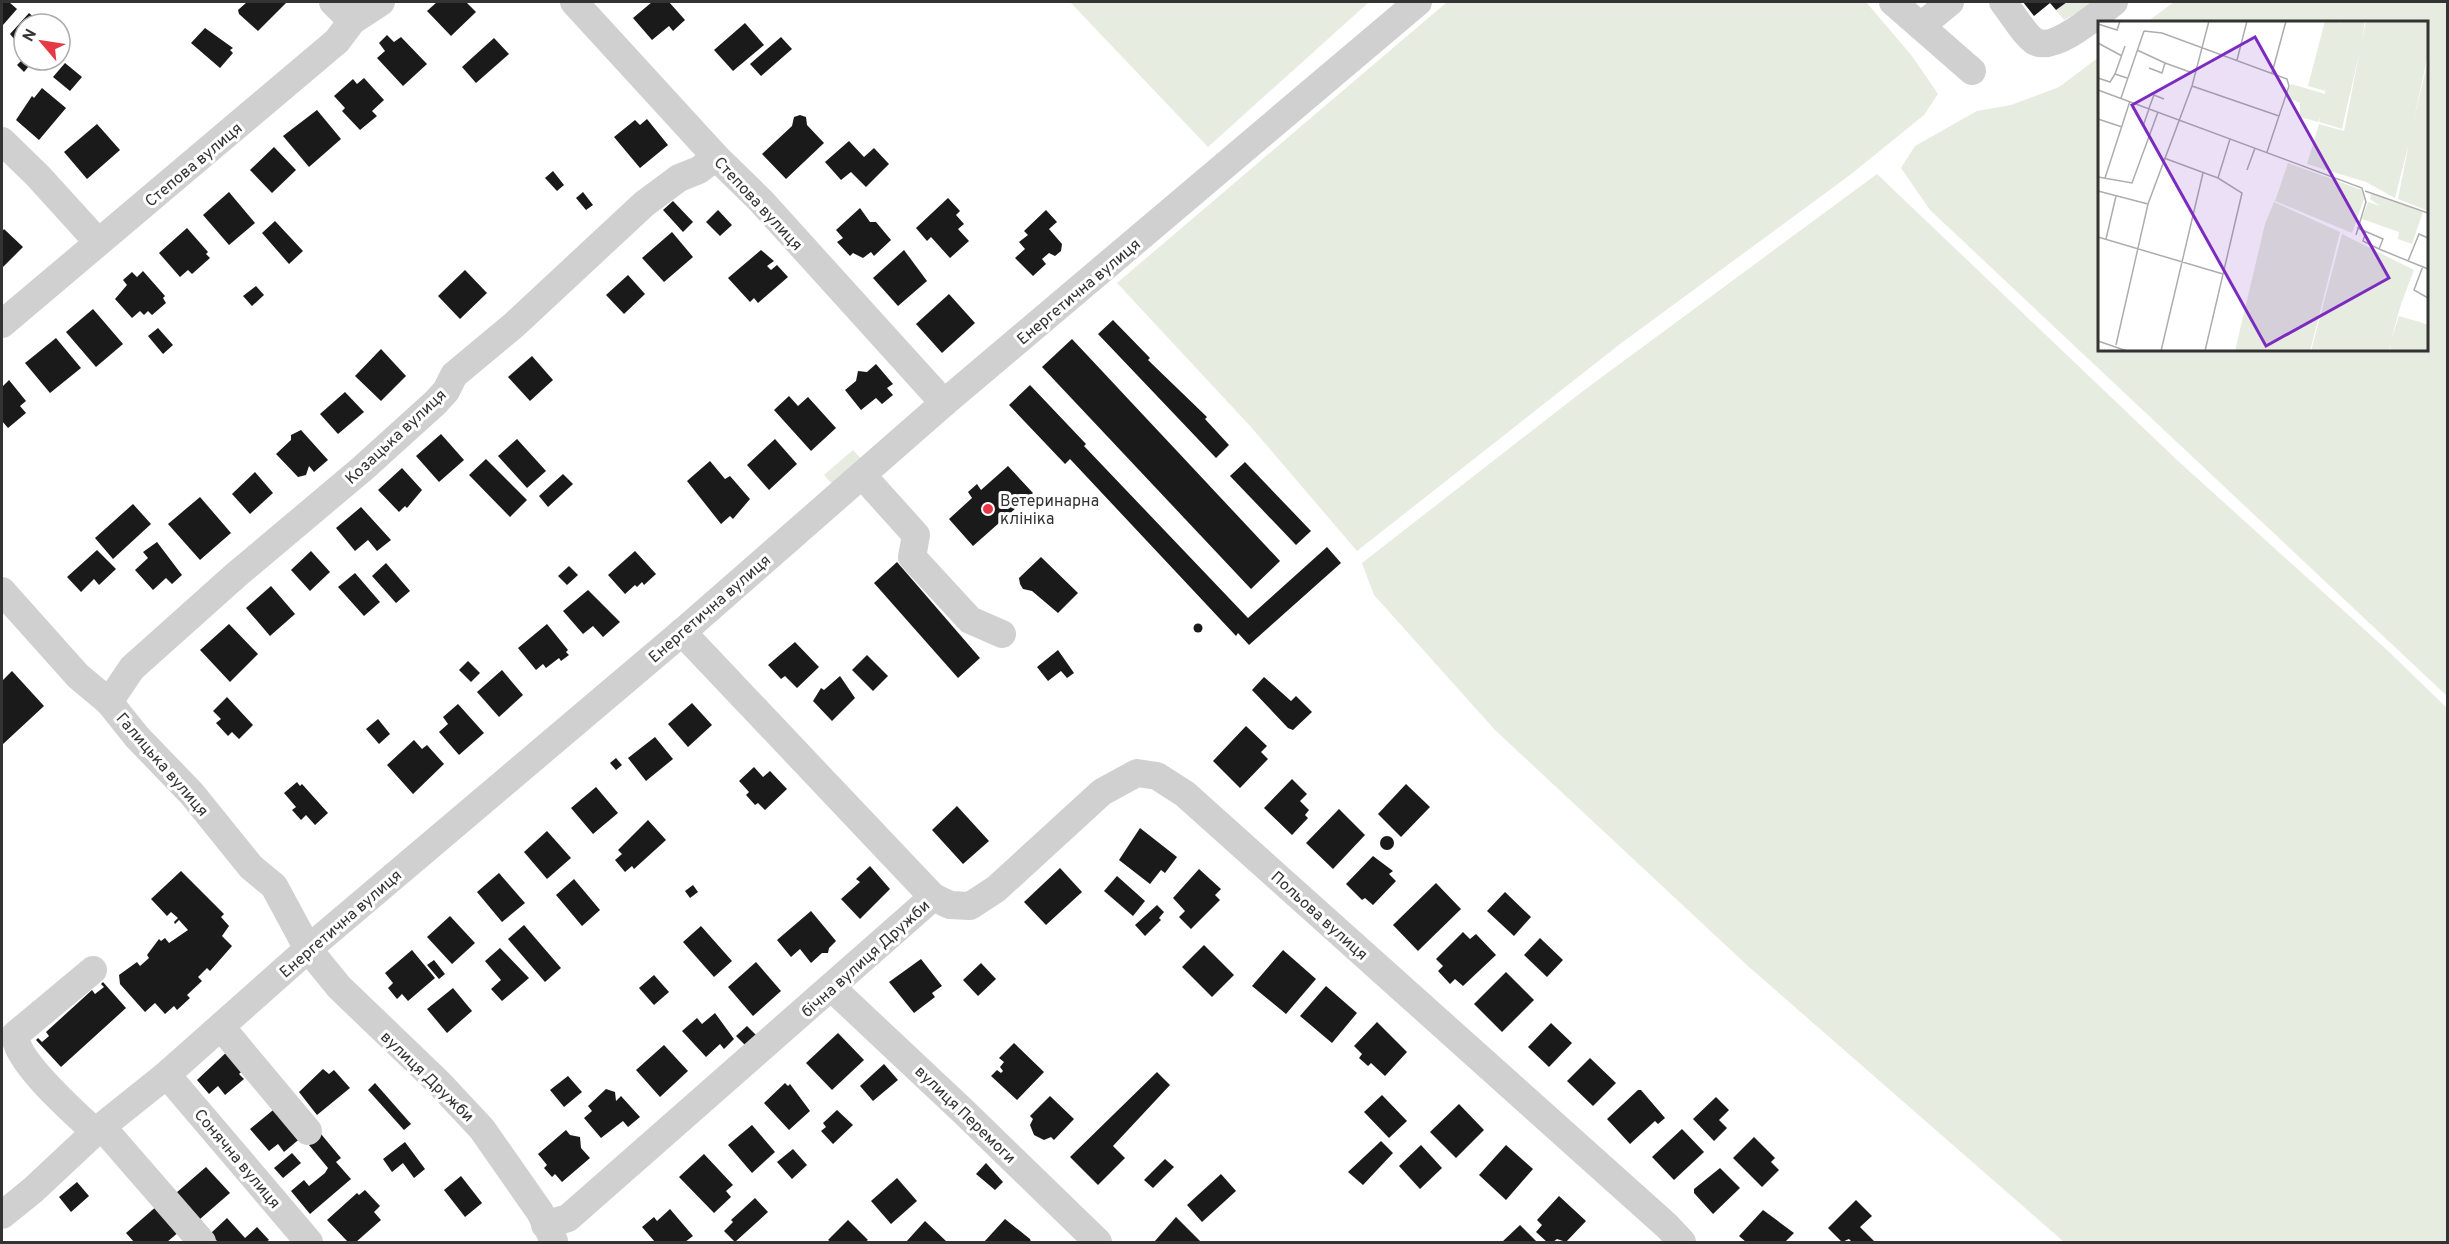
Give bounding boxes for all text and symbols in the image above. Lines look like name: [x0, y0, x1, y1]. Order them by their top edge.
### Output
north arrow: [12, 12, 72, 72]
inset map: [2098, 21, 2428, 351]
text: N: [19, 26, 42, 46]
street label: Степова вулиця: [142, 119, 247, 212]
street label: Степова вулиця: [709, 153, 806, 255]
street label: Енергетична вулиця: [1013, 235, 1145, 350]
street label: Козацька вулиця: [342, 385, 451, 489]
place label: Ветеринарна клініка: [1000, 492, 1099, 530]
marker: Ветеринарна клініка: [981, 502, 995, 516]
street label: Енергетична вулиця: [645, 551, 775, 668]
street label: Галицька вулиця: [111, 709, 212, 821]
street label: Енергетична вулиця: [276, 866, 406, 983]
street label: Польова вулиця: [1266, 868, 1371, 965]
street label: бічна вулиця Дружби: [798, 896, 935, 1023]
street label: вулиця Дружби: [376, 1028, 478, 1127]
street label: вулиця Перемоги: [910, 1062, 1019, 1169]
street label: Сонячна вулиця: [189, 1105, 284, 1213]

